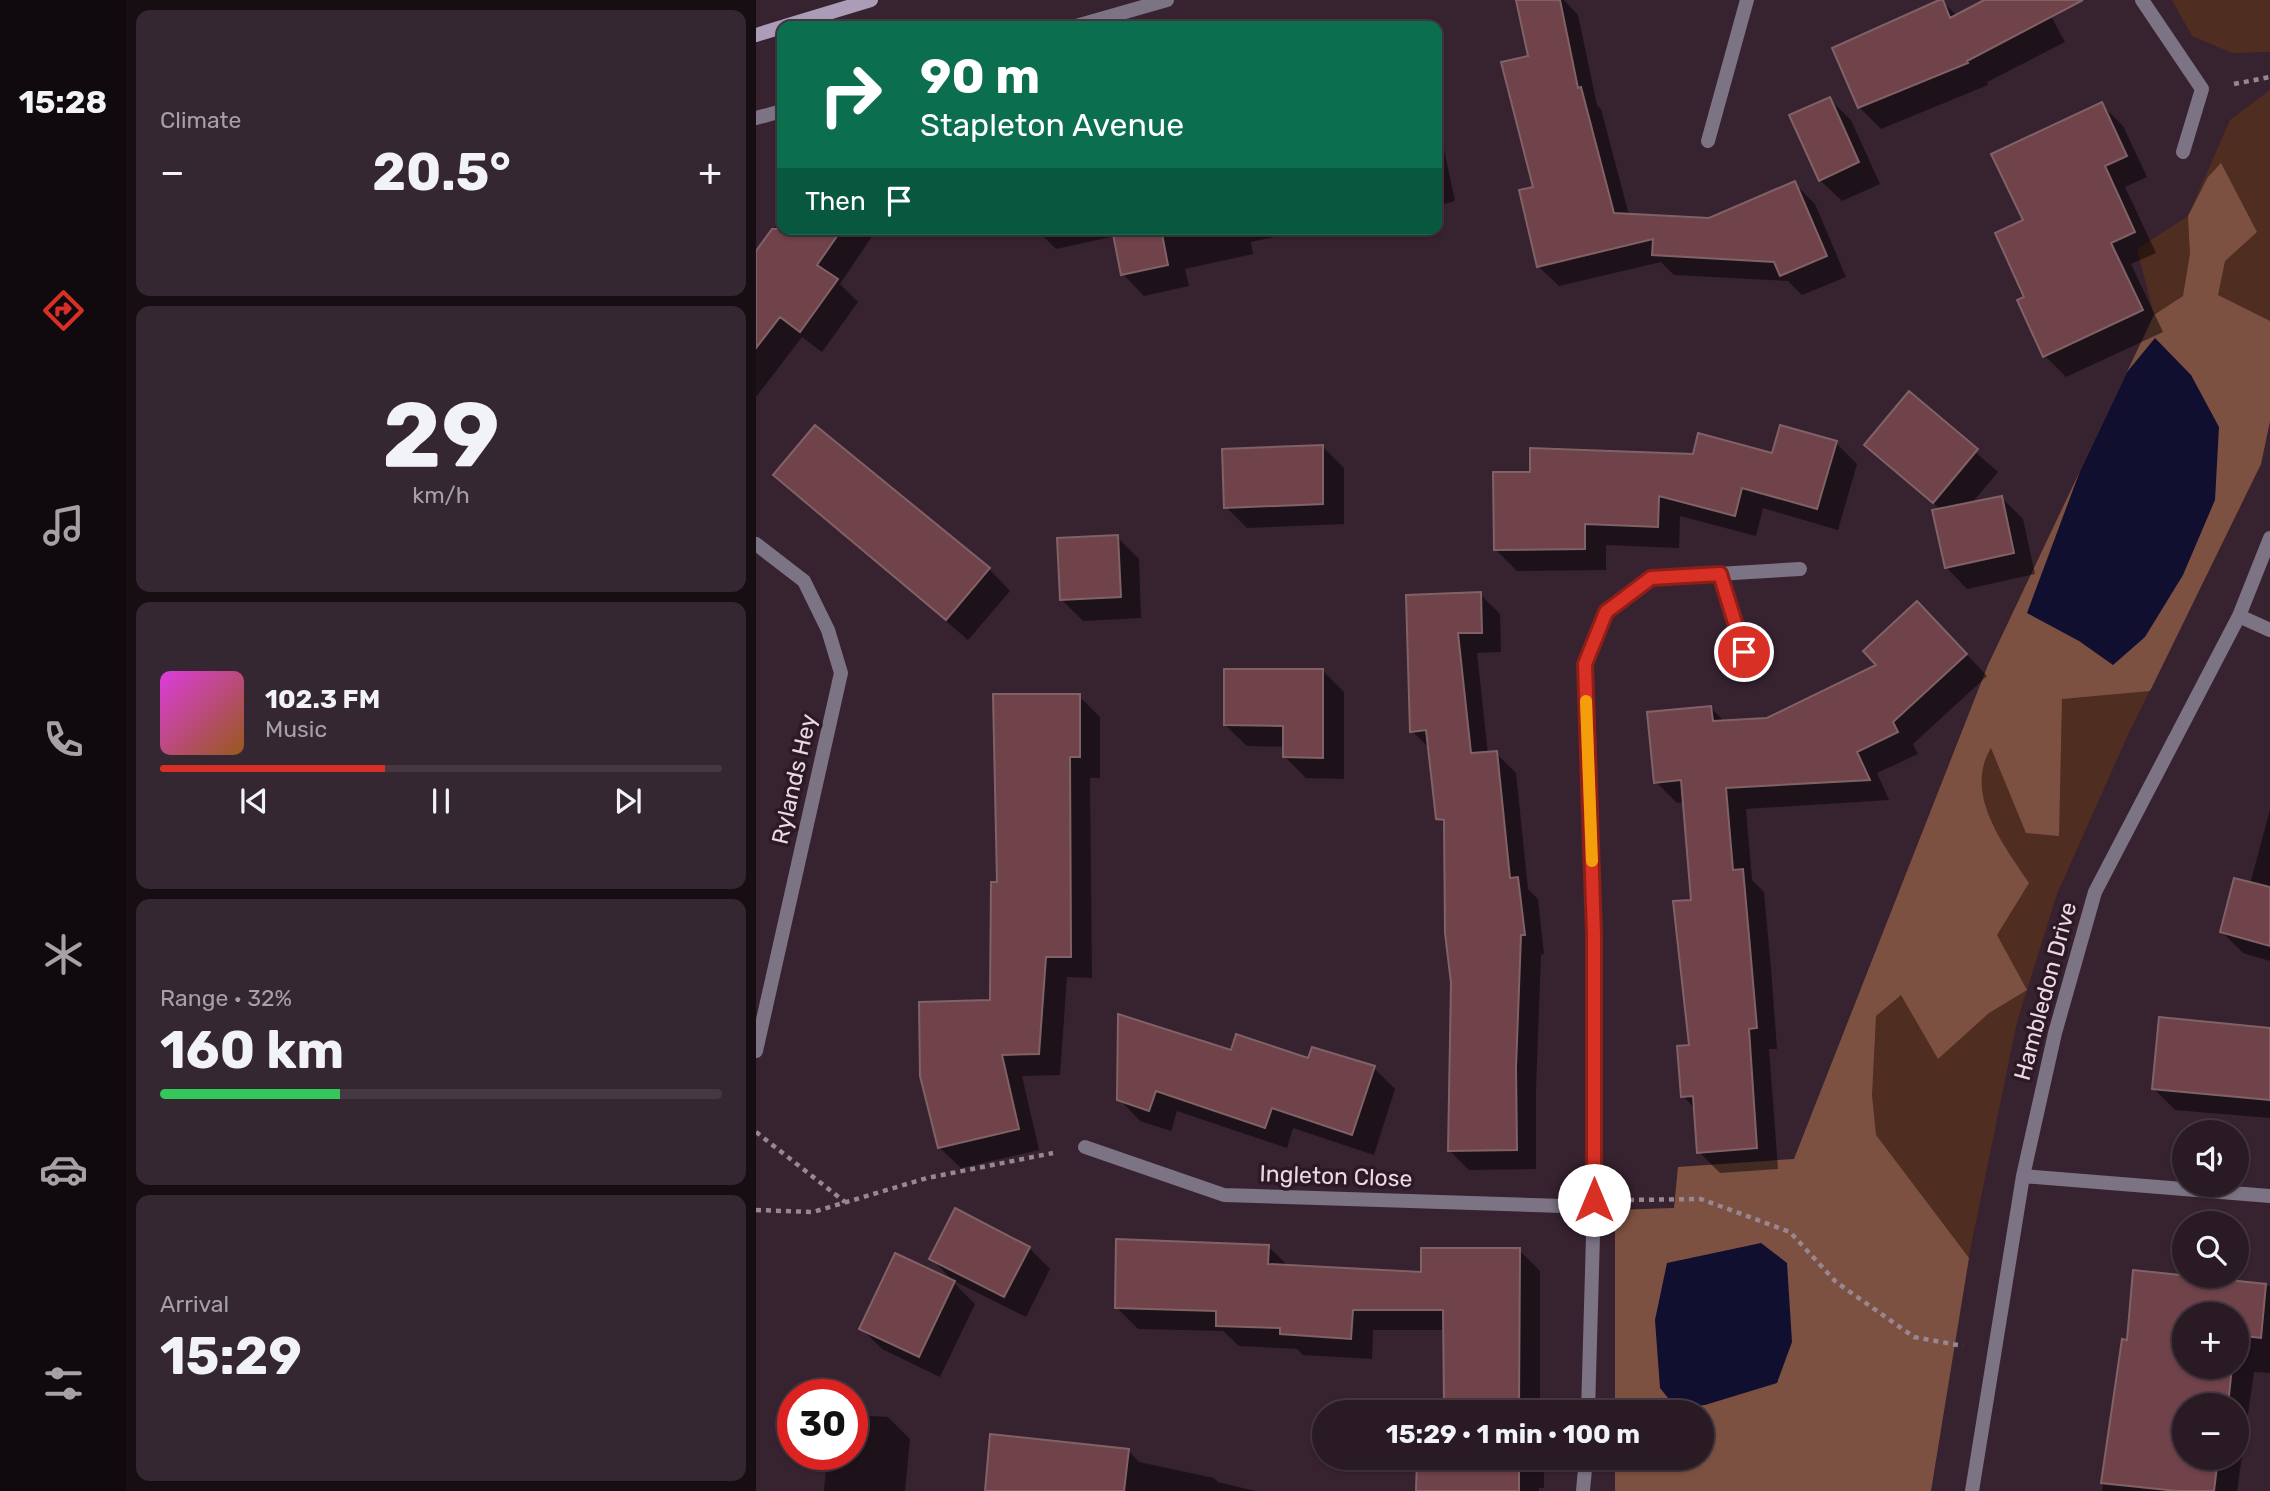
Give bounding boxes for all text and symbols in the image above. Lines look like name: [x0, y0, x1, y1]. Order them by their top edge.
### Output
text: 90 m: [920, 47, 1040, 105]
icon: right: [805, 49, 896, 140]
text: 15:28: [19, 83, 107, 121]
text: Climate: [160, 106, 241, 134]
text: Stapleton Avenue: [920, 106, 1184, 144]
text: 20.5°: [372, 141, 511, 203]
text: −: [160, 149, 185, 195]
text: +: [698, 149, 722, 195]
icon: arrive: [880, 182, 918, 220]
text: Then: [805, 186, 866, 217]
icon: directions: [39, 286, 88, 335]
text: 29: [382, 381, 500, 489]
text: km/h: [412, 481, 470, 509]
icon: music: [39, 501, 88, 550]
pin: [1714, 622, 1774, 682]
icon: arrive: [1725, 633, 1763, 671]
text: 102.3 FM: [265, 684, 380, 715]
street label: Rylands Hey: [765, 711, 823, 847]
icon: phone: [39, 715, 88, 764]
text: Music: [265, 715, 327, 743]
icon: previous: [235, 782, 273, 820]
icon: pause: [422, 782, 460, 820]
icon: next: [609, 782, 647, 820]
street label: Hambledon Drive: [2008, 899, 2082, 1083]
icon: climate: [39, 930, 88, 979]
text: Range · 32%: [160, 984, 292, 1012]
text: 160 km: [160, 1019, 344, 1081]
map controls: [2172, 1120, 2249, 1470]
button: sound: [2172, 1120, 2249, 1197]
icon: car: [39, 1145, 88, 1194]
street label: Ingleton Close: [1259, 1159, 1413, 1193]
position arrow: [1557, 1163, 1631, 1237]
button: search: [2172, 1211, 2249, 1288]
text: Arrival: [160, 1290, 229, 1318]
button: +: [2172, 1302, 2249, 1379]
text: 15:29: [160, 1325, 302, 1387]
icon: filters: [39, 1359, 88, 1408]
speed limit sign: 30: [777, 1379, 868, 1470]
button: −: [2172, 1393, 2249, 1470]
text: 15:29 · 1 min · 100 m: [1386, 1419, 1640, 1450]

